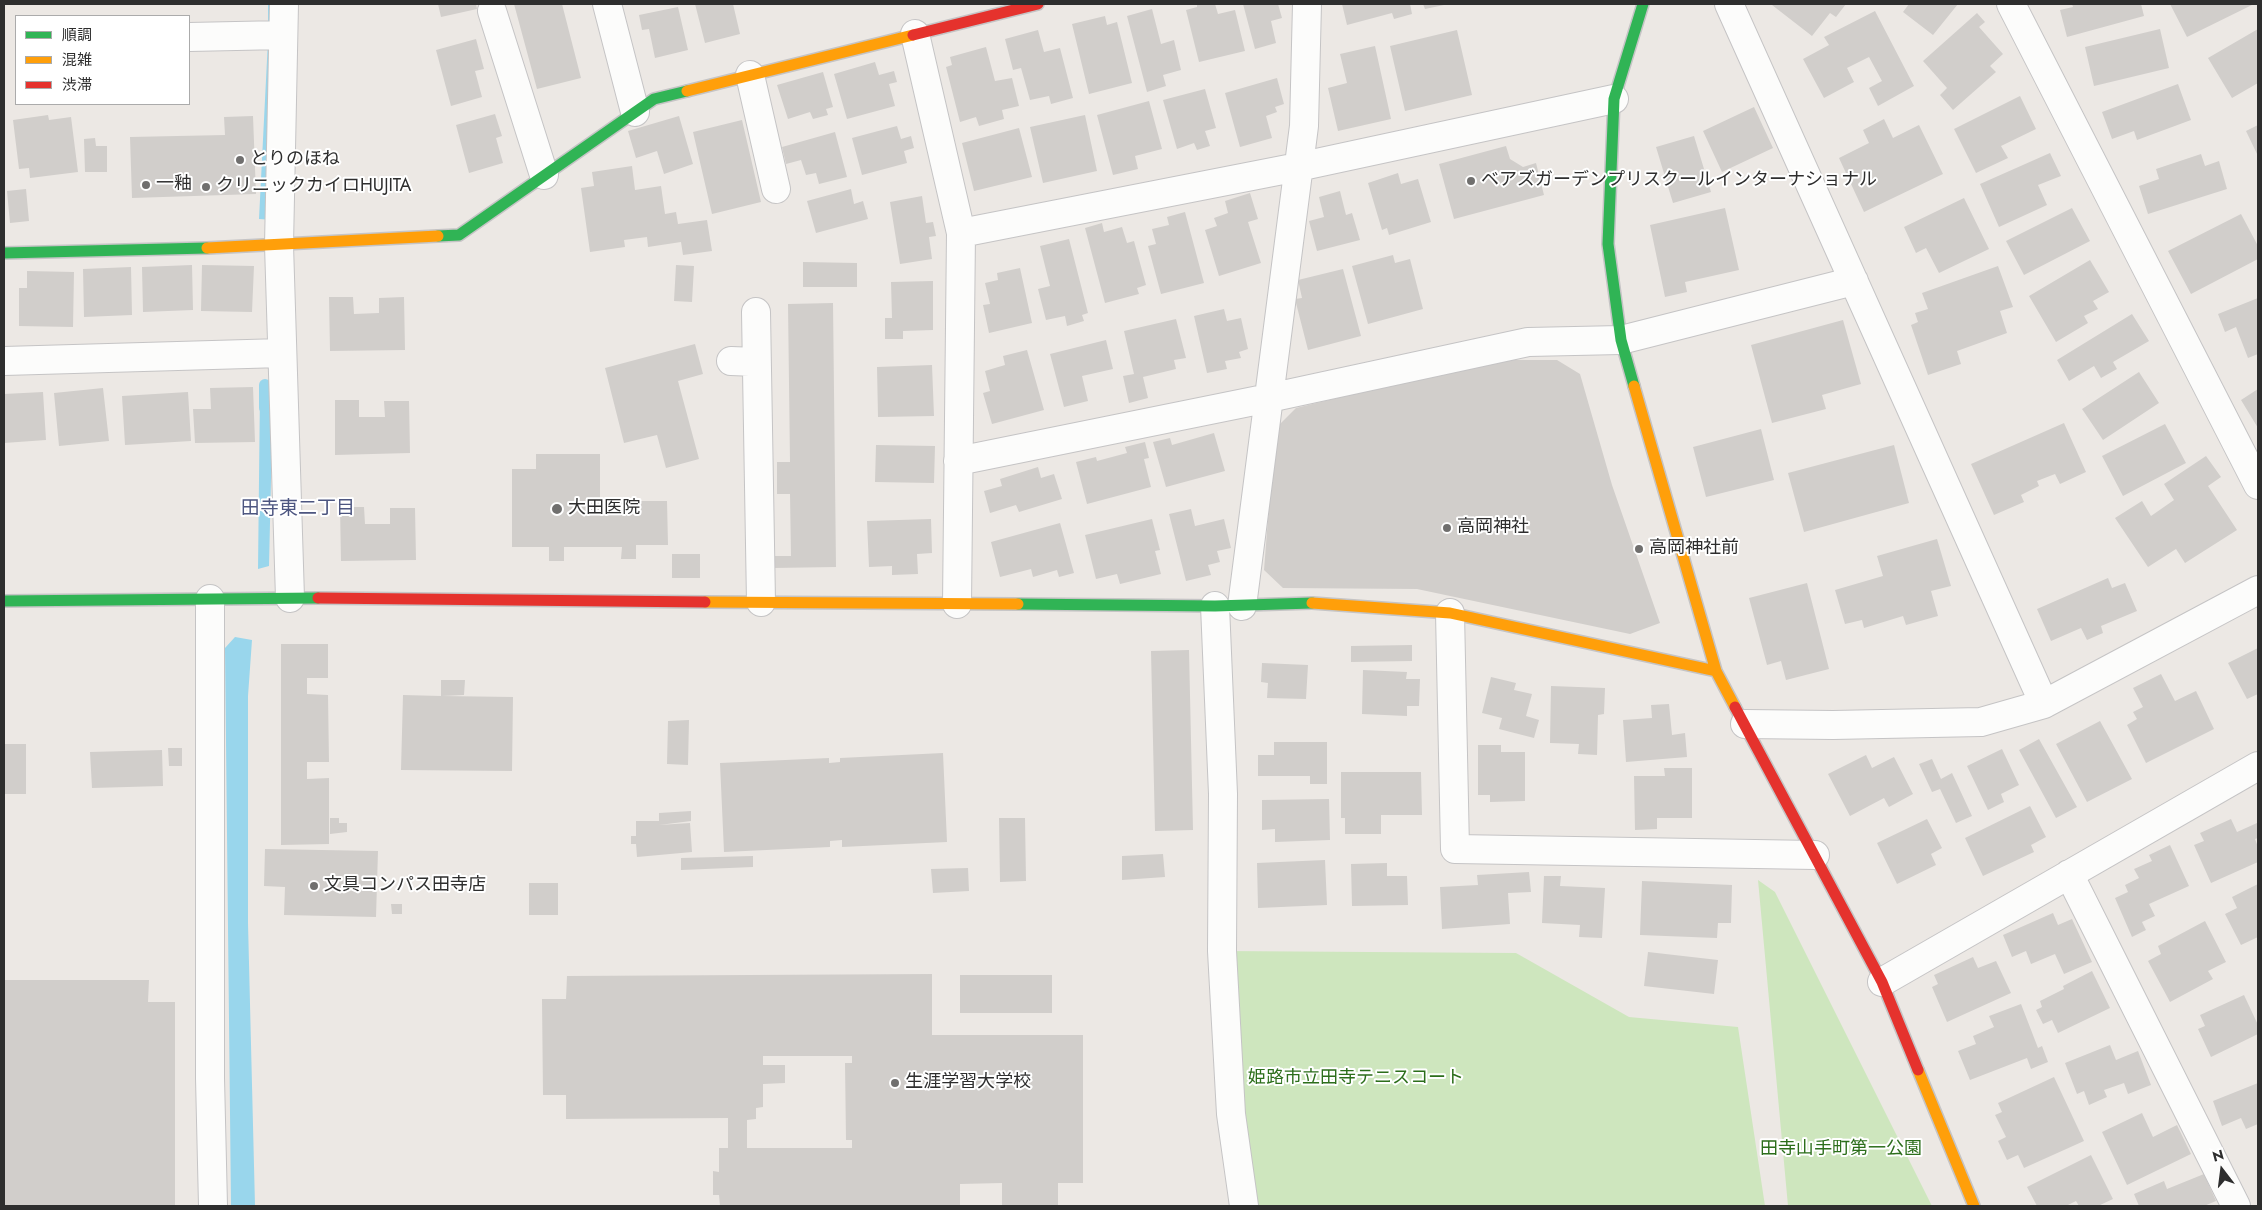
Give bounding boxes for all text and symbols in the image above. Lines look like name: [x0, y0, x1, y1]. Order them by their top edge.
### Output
legend: [15, 15, 190, 105]
text: 順調: [62, 24, 92, 46]
text: 混雑: [62, 49, 92, 71]
text: 渋滞: [62, 74, 92, 96]
place label: とりのほね: [250, 149, 340, 171]
marker: とりのほね: [234, 154, 246, 166]
place label: ベアズガーデンプリスクールインターナショナル: [1481, 170, 1877, 192]
place label: 一釉: [156, 174, 192, 196]
marker: ベアズガーデンプリスクールインターナショナル: [1465, 175, 1477, 187]
place label: クリニックカイロHUJITA: [216, 176, 411, 198]
marker: 一釉: [140, 179, 152, 191]
marker: クリニックカイロHUJITA: [200, 181, 212, 193]
district label: 田寺東二丁目: [241, 498, 355, 520]
place label: 大田医院: [568, 498, 640, 520]
marker: 大田医院: [550, 502, 564, 516]
place label: 高岡神社: [1457, 517, 1529, 539]
marker: 高岡神社: [1441, 522, 1453, 534]
place label: 高岡神社前: [1649, 538, 1739, 560]
marker: 高岡神社前: [1633, 543, 1645, 555]
place label: 文具コンパス田寺店: [324, 875, 486, 897]
marker: 文具コンパス田寺店: [308, 880, 320, 892]
park label: 姫路市立田寺テニスコート: [1248, 1068, 1464, 1090]
place label: 生涯学習大学校: [905, 1072, 1031, 1094]
marker: 生涯学習大学校: [889, 1077, 901, 1089]
park label: 田寺山手町第一公園: [1760, 1139, 1922, 1161]
text: N: [2210, 1144, 2226, 1167]
north arrow: [2197, 1145, 2247, 1195]

